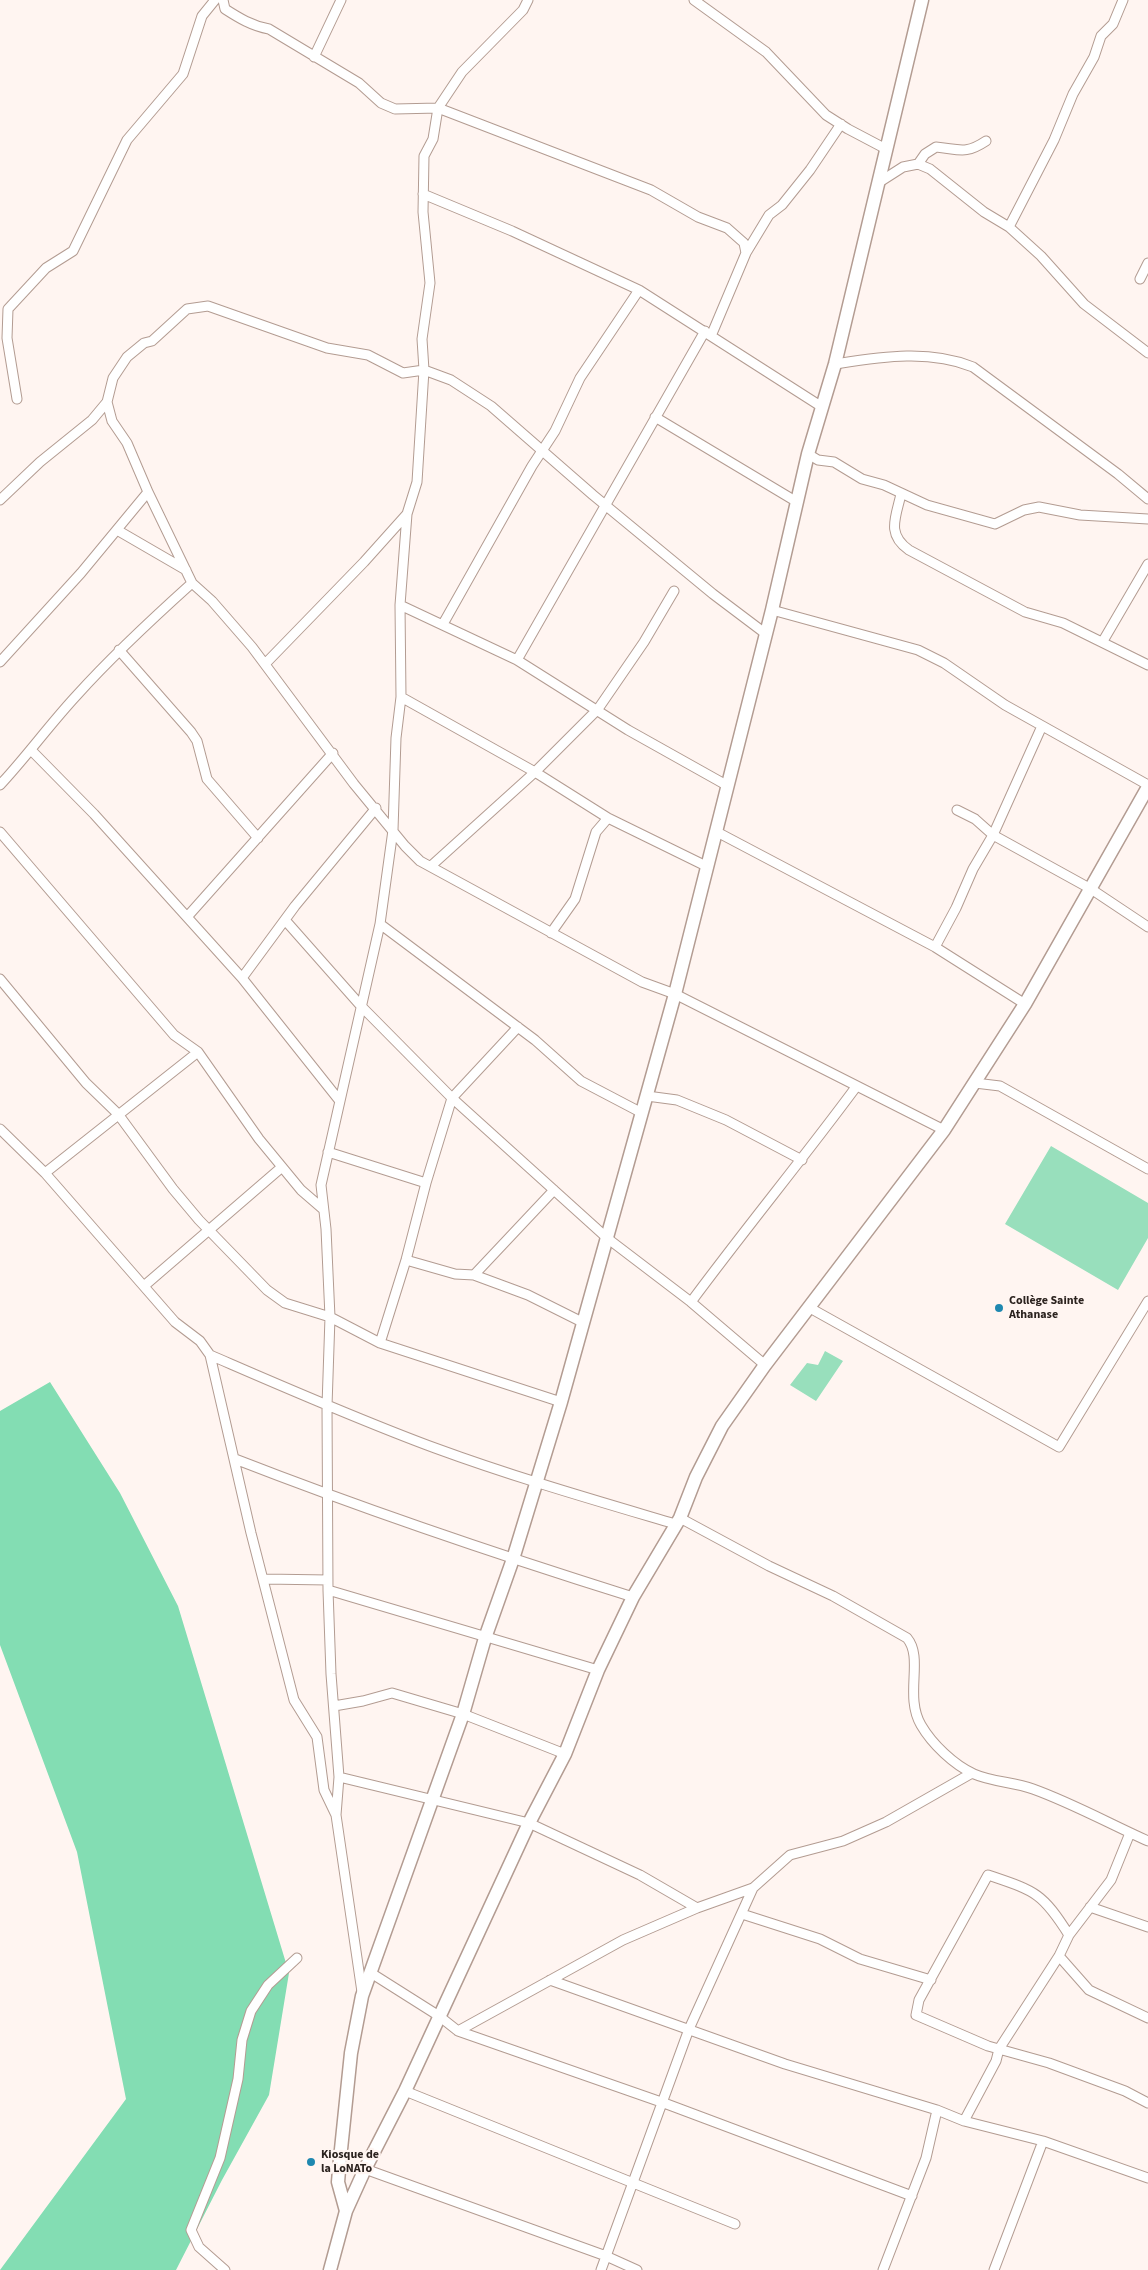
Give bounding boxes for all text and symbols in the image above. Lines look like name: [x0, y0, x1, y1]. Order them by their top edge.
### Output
place label: Collège Sainte Athanase: [1009, 1294, 1084, 1322]
marker: Collège Sainte Athanase: [993, 1302, 1005, 1314]
place label: Kiosque de la LoNATo: [321, 2148, 379, 2176]
marker: Kiosque de la LoNATo: [305, 2156, 317, 2168]

